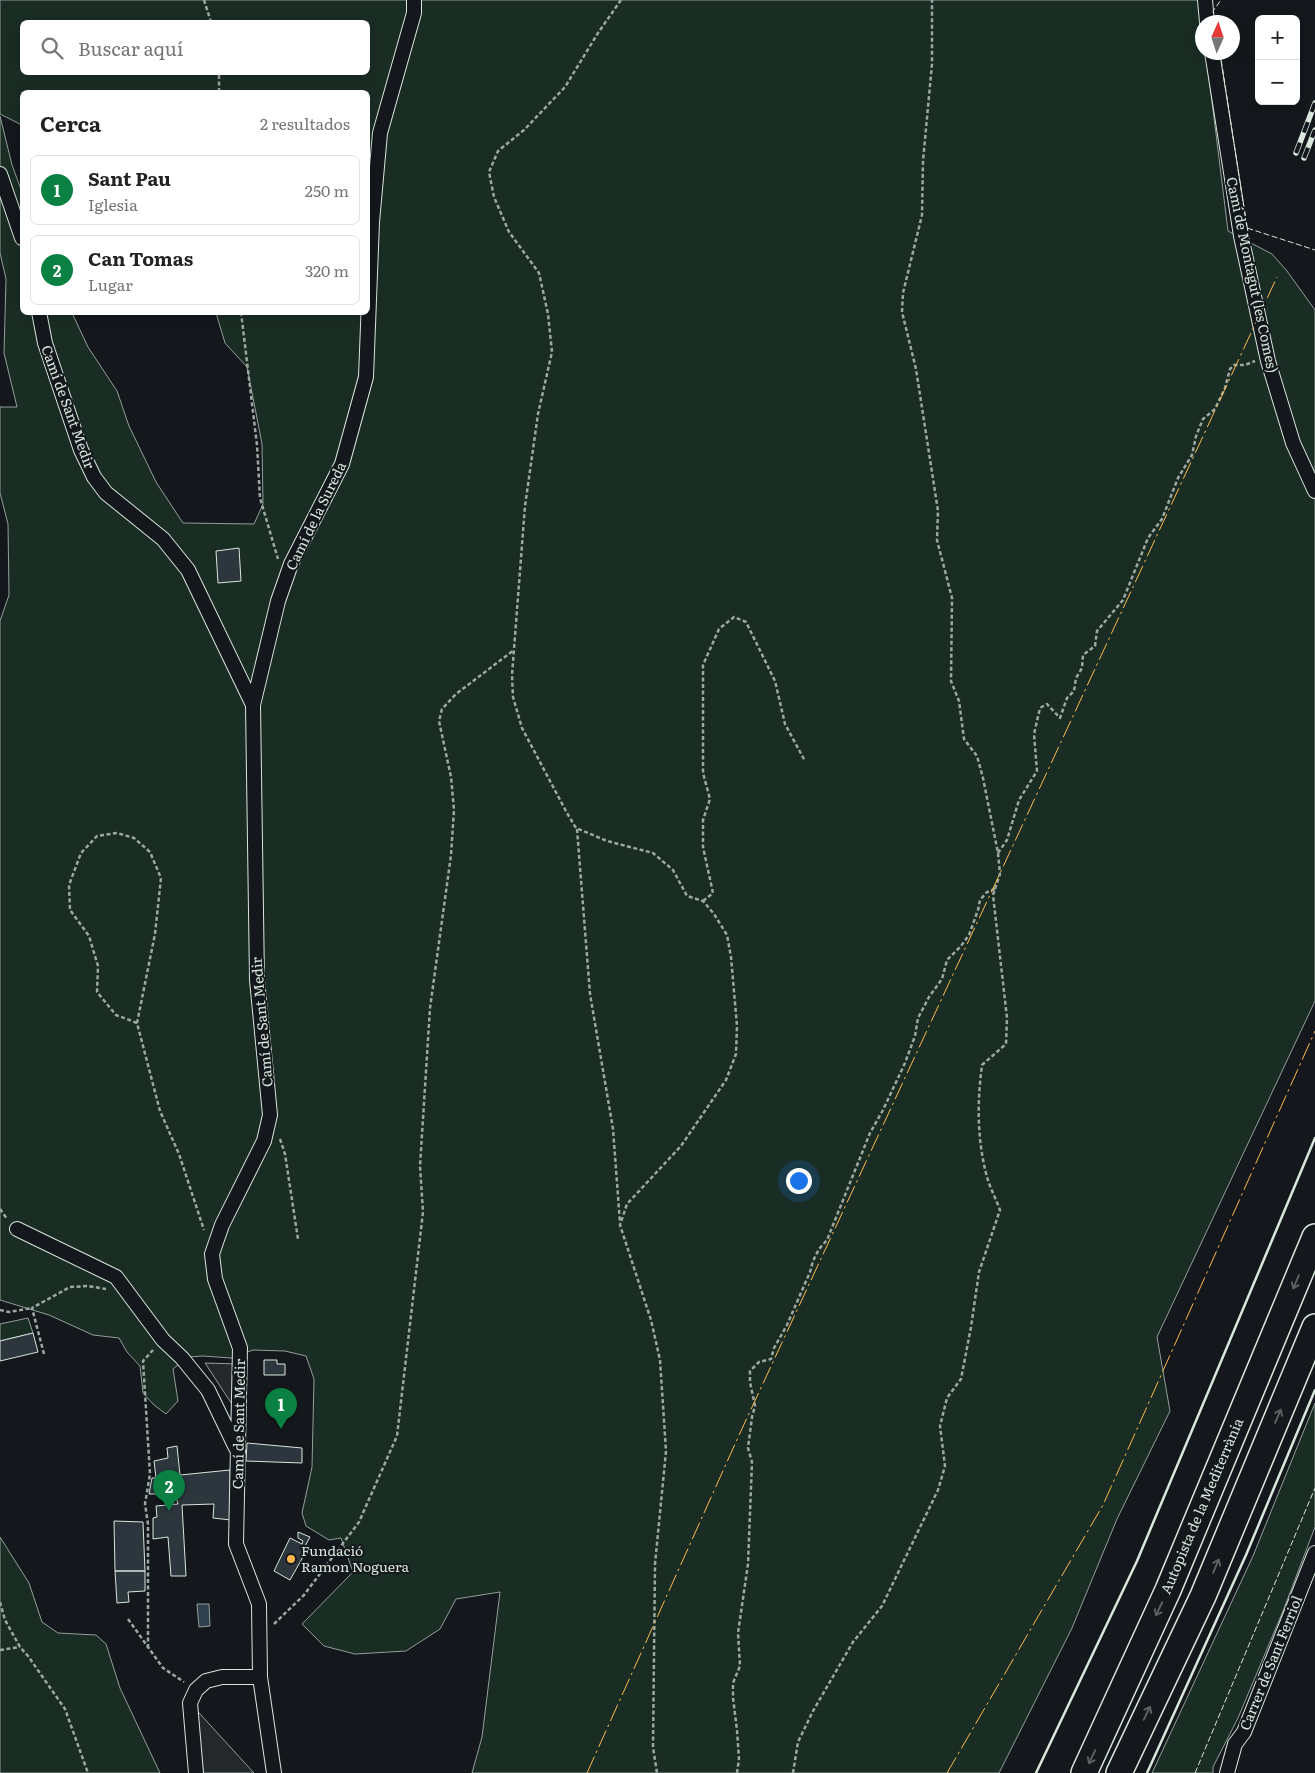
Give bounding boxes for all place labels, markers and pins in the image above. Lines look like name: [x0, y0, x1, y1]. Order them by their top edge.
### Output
pin: 1: [265, 1388, 297, 1429]
pin: 2: [153, 1470, 185, 1511]
place label: Fundació Ramon Noguera: [301, 1540, 410, 1576]
marker: Fundació Ramon Noguera: [285, 1553, 297, 1565]

